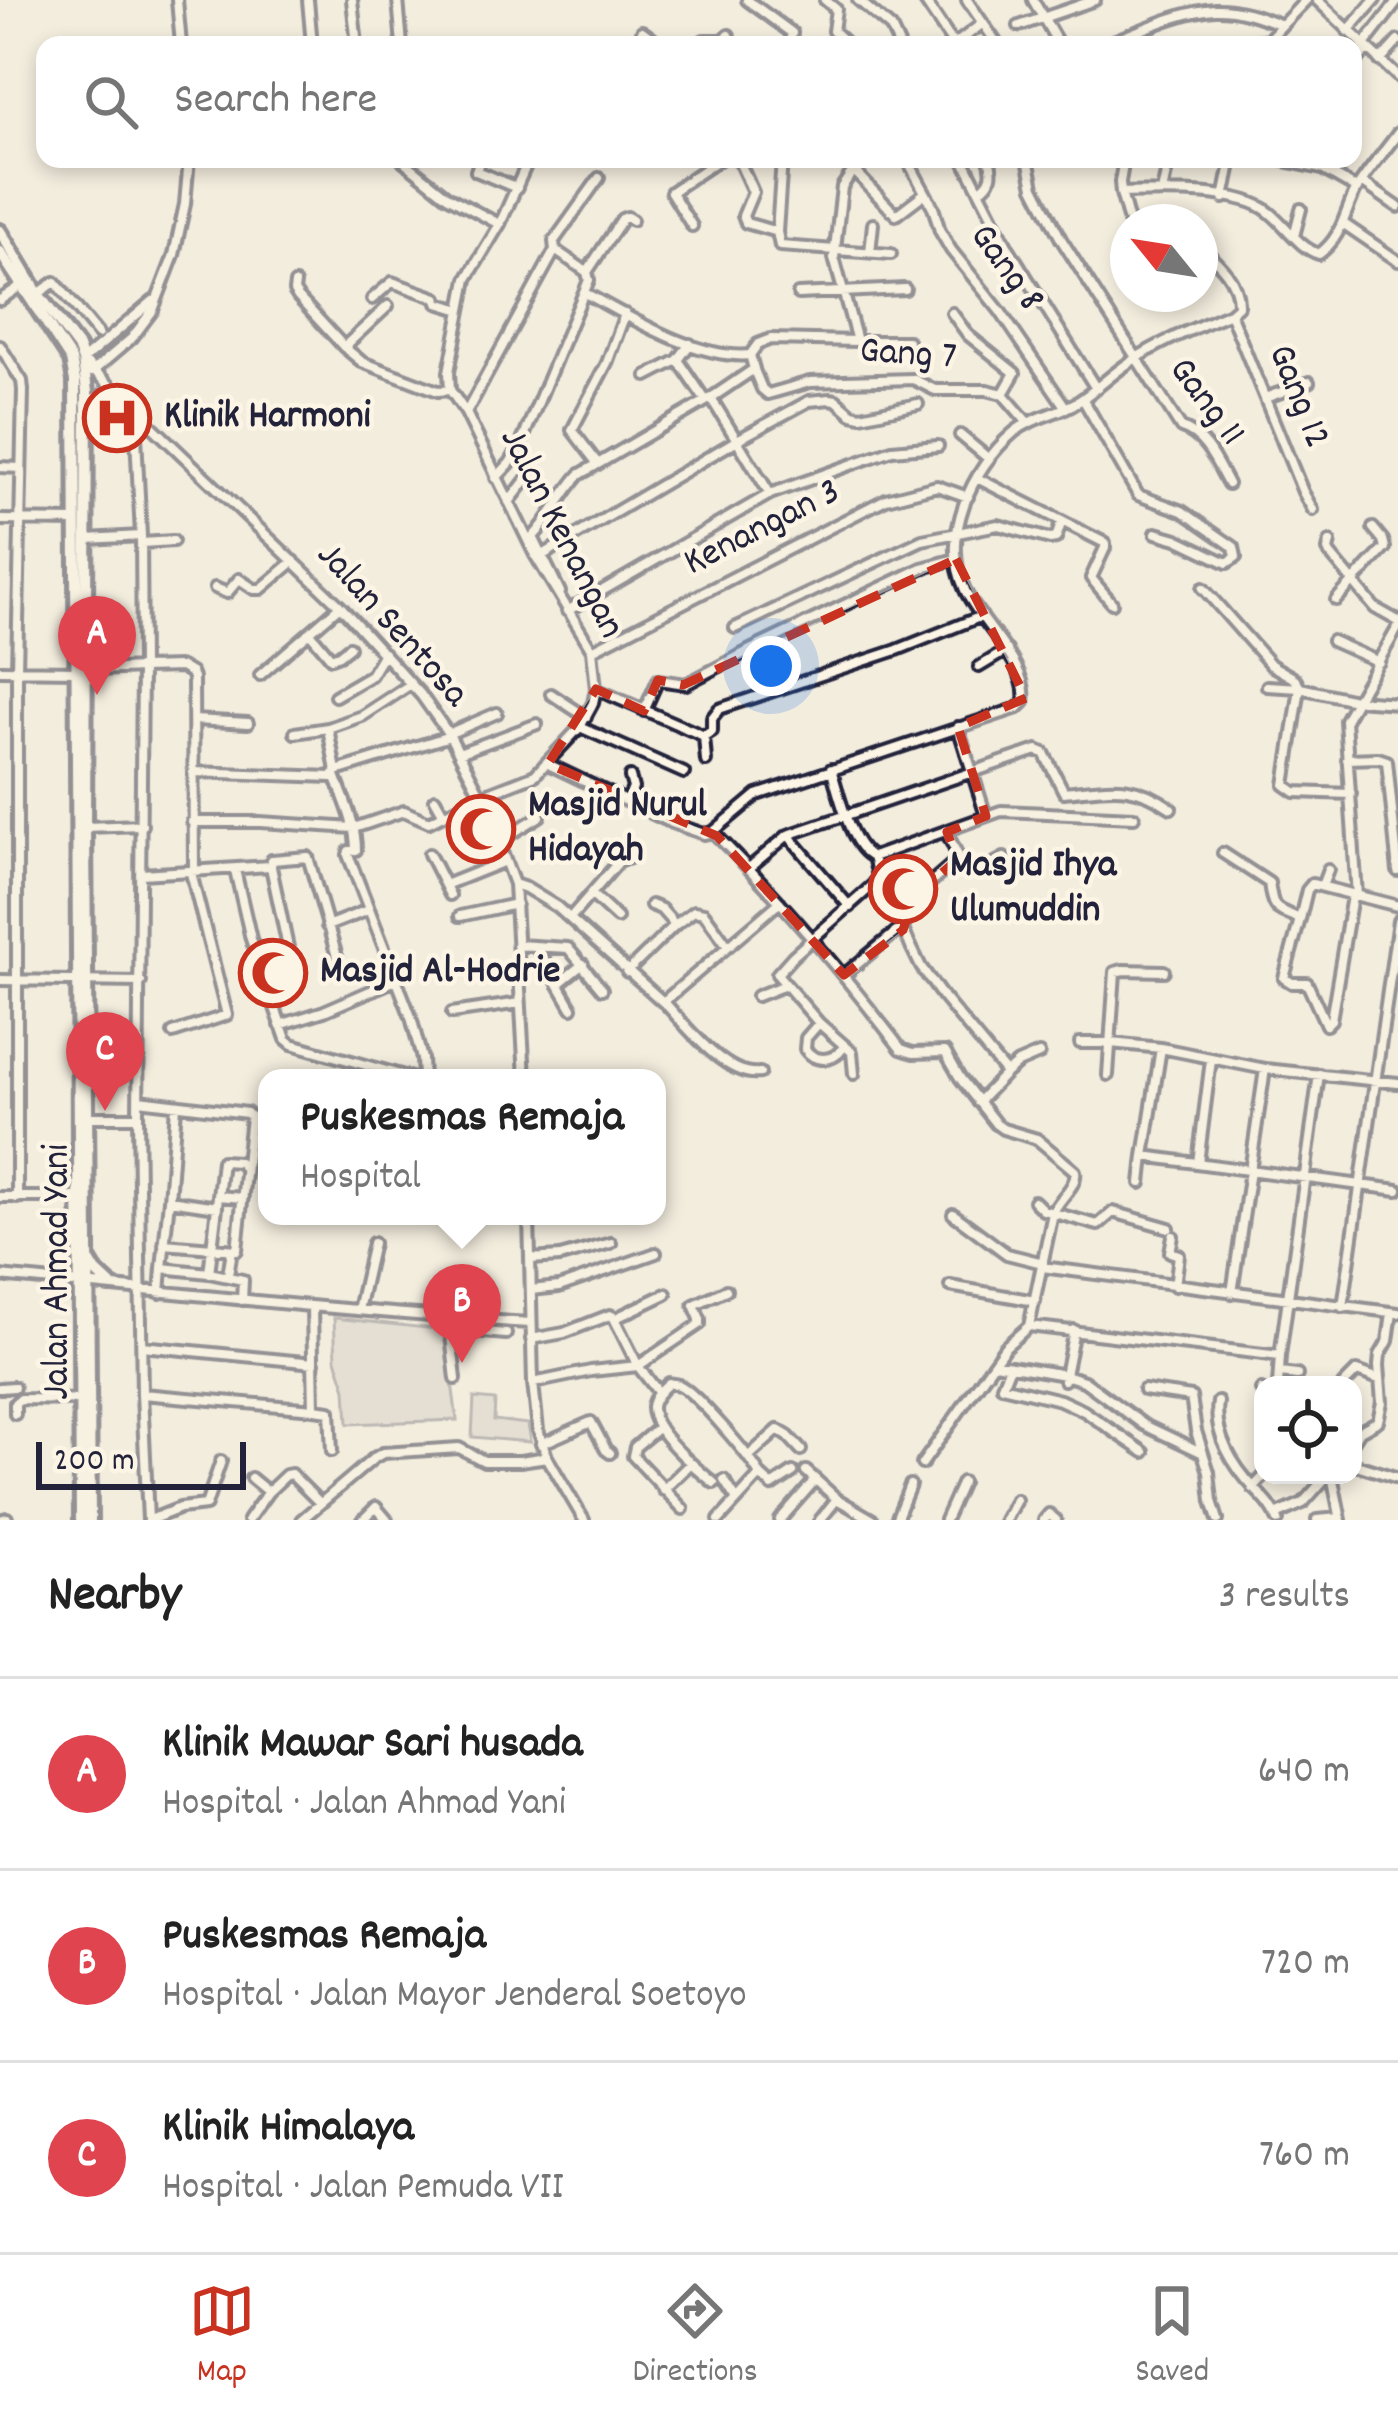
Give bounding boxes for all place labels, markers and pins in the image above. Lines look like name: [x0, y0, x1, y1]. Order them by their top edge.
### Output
hospital icon: Klinik Harmoni: [82, 383, 152, 453]
place label: Klinik Harmoni: [164, 391, 371, 446]
pin: A: [58, 596, 136, 695]
place label: Masjid Nurul Hidayah: [528, 780, 707, 880]
mosque icon: Masjid Nurul Hidayah: [446, 794, 516, 864]
place label: Masjid Ihya Ulumuddin: [950, 840, 1118, 940]
mosque icon: Masjid Ihya Ulumuddin: [868, 854, 938, 924]
mosque icon: Masjid Al-Hodrie: [238, 938, 308, 1008]
place label: Masjid Al-Hodrie: [320, 946, 560, 1001]
pin: C: [66, 1012, 144, 1111]
pin: B: [423, 1264, 501, 1363]

